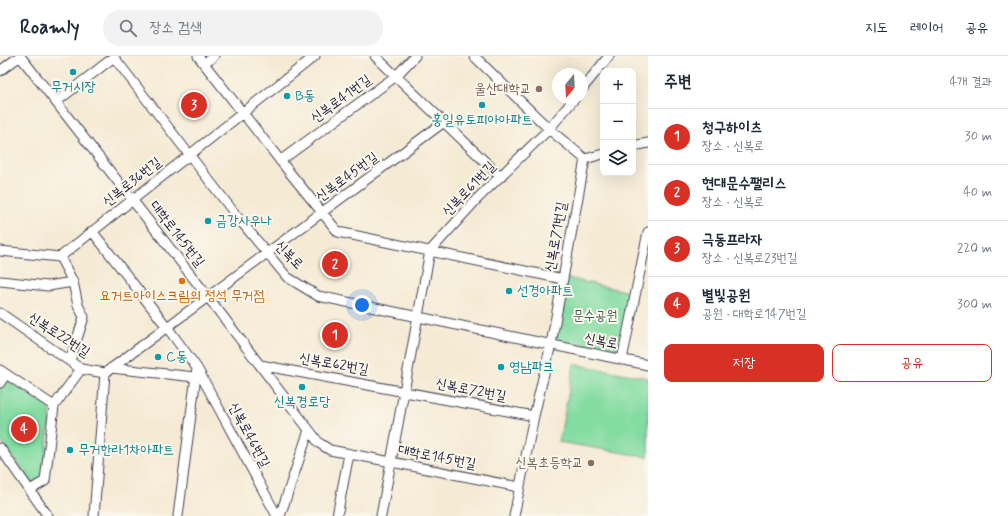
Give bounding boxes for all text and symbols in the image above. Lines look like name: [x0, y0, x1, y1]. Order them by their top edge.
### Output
search box: [103, 10, 383, 46]
text: Roamly: [20, 15, 79, 40]
icon: search: [117, 17, 139, 39]
text: 장소 검색: [149, 18, 202, 38]
text: 지도: [865, 19, 888, 37]
text: 레이어: [910, 19, 943, 37]
text: 공유: [965, 19, 988, 37]
marker: 무거시장: [68, 67, 78, 77]
north arrow: [552, 68, 588, 104]
map controls: [600, 68, 636, 176]
button: +: [600, 68, 636, 104]
street label: 신복로41번길: [307, 70, 375, 127]
text: 주변: [664, 71, 691, 93]
text: 4개 결과: [950, 74, 992, 91]
place label: 무거시장: [50, 78, 96, 96]
place label: 울산대학교: [475, 80, 531, 98]
marker: 울산대학교: [534, 84, 544, 94]
place label: B동: [295, 87, 315, 105]
pin: 3: [181, 90, 207, 120]
marker: B동: [282, 91, 292, 101]
marker: 홍일유토피아아파트: [477, 100, 487, 110]
button: −: [600, 104, 636, 140]
place label: 홍일유토피아아파트: [431, 111, 533, 129]
text: 청구하이츠: [702, 118, 762, 138]
text: 1: [674, 128, 680, 145]
text: 30 m: [965, 128, 992, 145]
text: 장소 · 신복로: [702, 138, 764, 155]
button: layers: [600, 140, 636, 176]
street label: 신복로45번길: [312, 148, 382, 206]
street label: 신복로36번길: [99, 153, 166, 211]
street label: 신복로61번길: [438, 157, 500, 220]
text: 현대문수팰리스: [702, 174, 787, 194]
text: 2: [674, 184, 680, 201]
text: 40 m: [963, 184, 992, 201]
text: 장소 · 신복로: [702, 194, 764, 211]
street label: 대학로145번길: [146, 197, 209, 271]
street label: 신복로71번길: [541, 200, 571, 274]
place label: 금강사우나: [216, 212, 272, 230]
marker: 금강사우나: [203, 216, 213, 226]
text: 극동프라자: [702, 230, 762, 250]
street label: 신복로: [271, 237, 307, 273]
text: 3: [674, 240, 680, 257]
text: 220 m: [957, 240, 992, 257]
pin: 2: [322, 249, 348, 279]
text: 장소 · 신복로23번길: [702, 250, 797, 267]
marker: 요거트아이스크림의 정석 무거점: [177, 276, 187, 286]
place label: 선경아파트: [517, 282, 573, 300]
marker: 선경아파트: [504, 286, 514, 296]
text: 별빛공원: [702, 286, 750, 306]
place label: 요거트아이스크림의 정석 무거점: [99, 287, 265, 305]
your location: [352, 295, 372, 315]
text: 4: [673, 296, 681, 313]
text: 300 m: [957, 296, 992, 313]
text: 공원 · 대학로147번길: [702, 306, 807, 323]
park label: 문수공원: [572, 307, 618, 325]
street label: 신복로22번길: [25, 308, 94, 362]
pin: 1: [322, 320, 348, 350]
street label: 신복로: [583, 329, 619, 353]
button: 저장: [664, 344, 824, 382]
button: 공유: [832, 344, 992, 382]
place label: C동: [166, 348, 187, 366]
street label: 신복로62번길: [298, 349, 371, 379]
marker: C동: [153, 352, 163, 362]
place label: 영남파크: [509, 358, 554, 376]
marker: 영남파크: [496, 362, 506, 372]
street label: 신복로72번길: [434, 374, 509, 406]
marker: 신복경로당: [297, 382, 307, 392]
place label: 신복경로당: [274, 393, 331, 411]
street label: 신복로46번길: [224, 399, 274, 471]
pin: 4: [11, 414, 37, 444]
place label: 무거한라1차아파트: [78, 441, 174, 459]
street label: 대학로145번길: [396, 441, 478, 474]
marker: 무거한라1차아파트: [65, 445, 75, 455]
place label: 신복초등학교: [515, 454, 583, 472]
marker: 신복초등학교: [586, 458, 596, 468]

